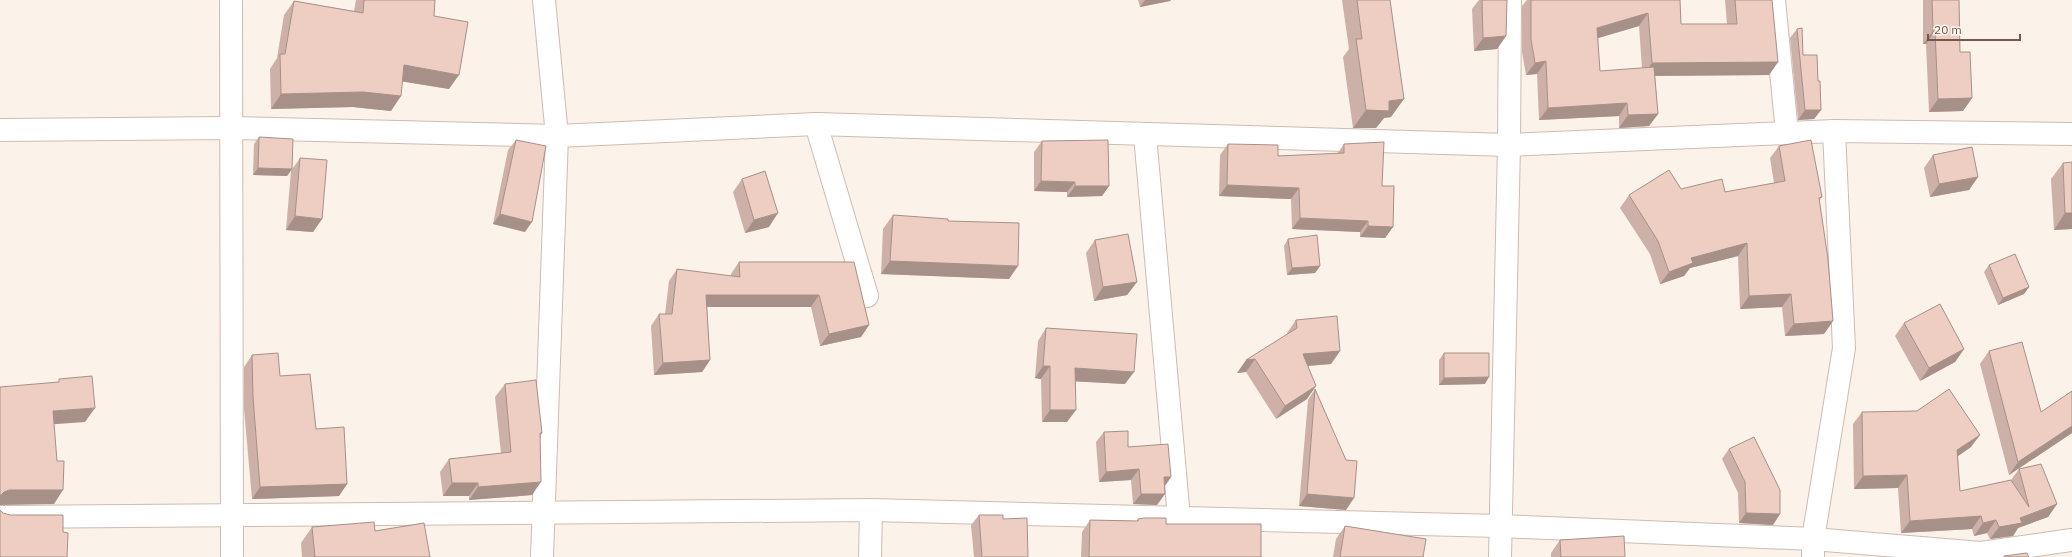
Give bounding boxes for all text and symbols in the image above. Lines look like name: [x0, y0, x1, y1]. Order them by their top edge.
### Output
scale bar: [1928, 16, 2020, 42]
text: 20 m: [1934, 22, 1962, 37]

